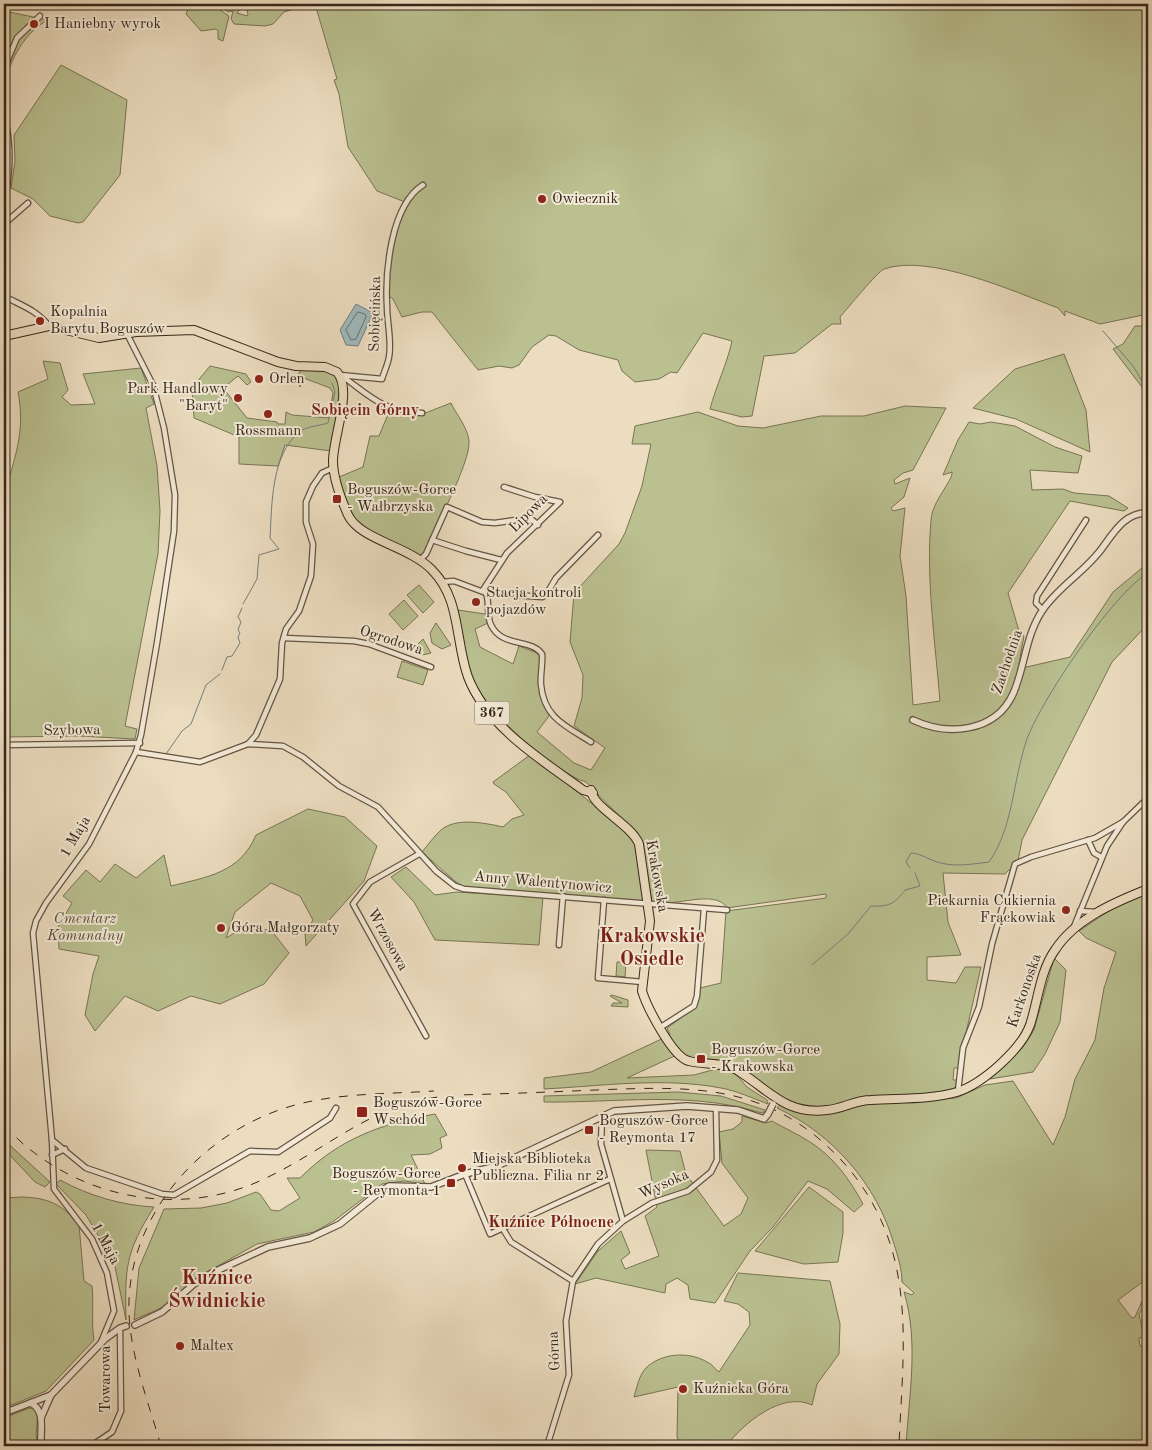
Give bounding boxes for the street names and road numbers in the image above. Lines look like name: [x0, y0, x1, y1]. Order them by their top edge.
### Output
street label: Sobięcińska: [368, 275, 384, 352]
street label: Lipowa: [507, 491, 552, 536]
street label: Ogrodowa: [357, 624, 425, 658]
street label: Zachodnia: [990, 627, 1026, 696]
road number: 367: [474, 701, 510, 724]
street label: Szybowa: [43, 723, 101, 739]
street label: 1 Maja: [58, 813, 94, 860]
street label: Krakowska: [642, 839, 670, 914]
street label: Anny Walentynowicz: [473, 869, 613, 897]
street label: Wrzosowa: [364, 906, 410, 974]
street label: Karkonoska: [1005, 951, 1045, 1030]
street label: Wysoka: [637, 1167, 692, 1203]
street label: 1 Maja: [88, 1221, 122, 1268]
street label: Górna: [546, 1330, 564, 1371]
street label: Towarowa: [99, 1345, 114, 1413]

